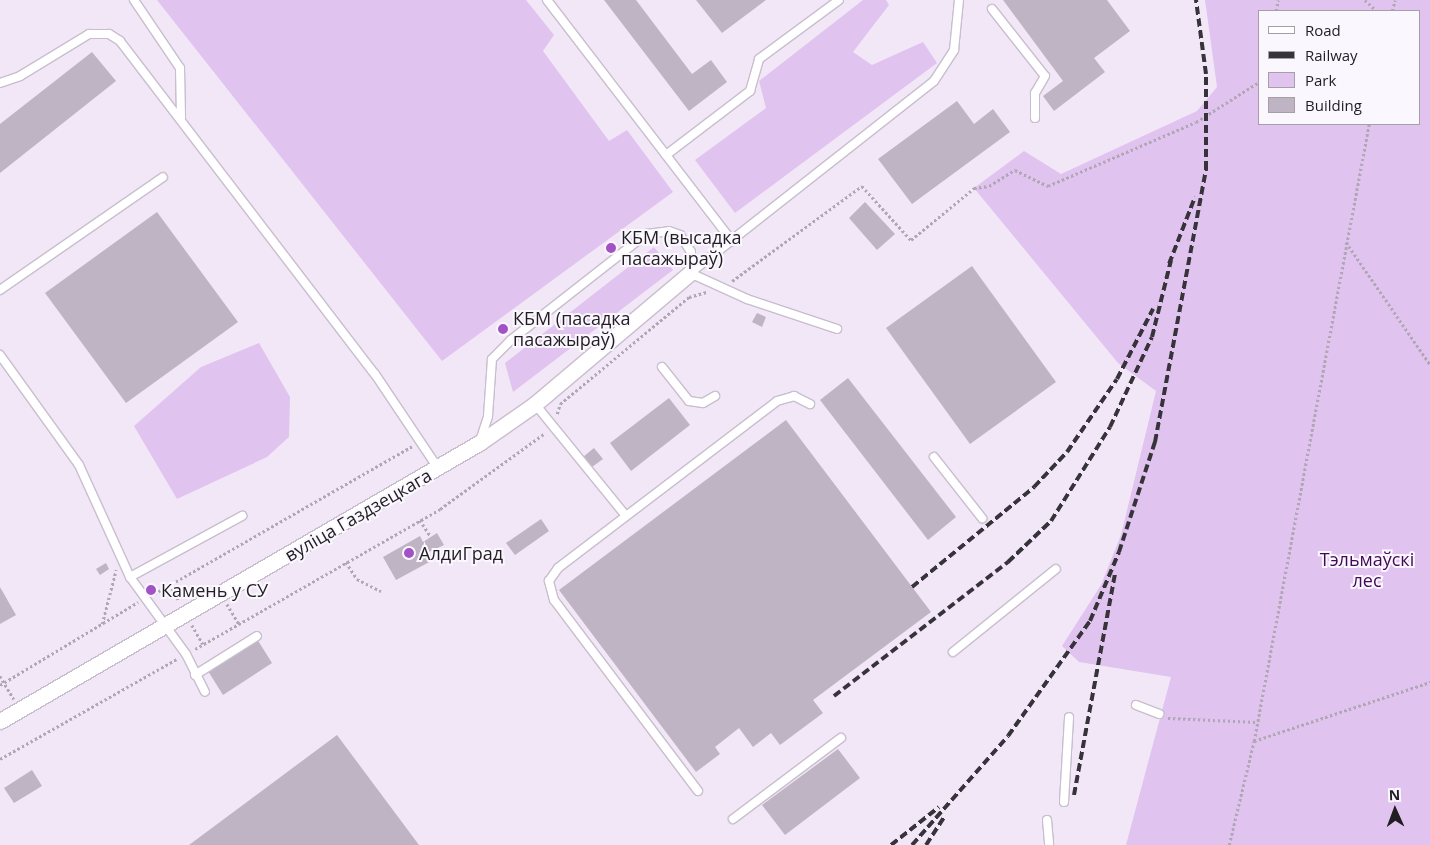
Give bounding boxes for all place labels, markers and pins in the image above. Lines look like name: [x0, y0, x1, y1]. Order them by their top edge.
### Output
place label: КБМ (высадка пасажыраў): [621, 227, 742, 270]
marker: КБМ (высадка пасажыраў): [605, 242, 617, 254]
place label: КБМ (пасадка пасажыраў): [513, 308, 631, 350]
marker: КБМ (пасадка пасажыраў): [497, 323, 509, 335]
place label: АлдиГрад: [419, 542, 503, 564]
marker: АлдиГрад: [403, 547, 415, 559]
place label: Камень у СУ: [161, 579, 268, 601]
marker: Камень у СУ: [145, 584, 157, 596]

